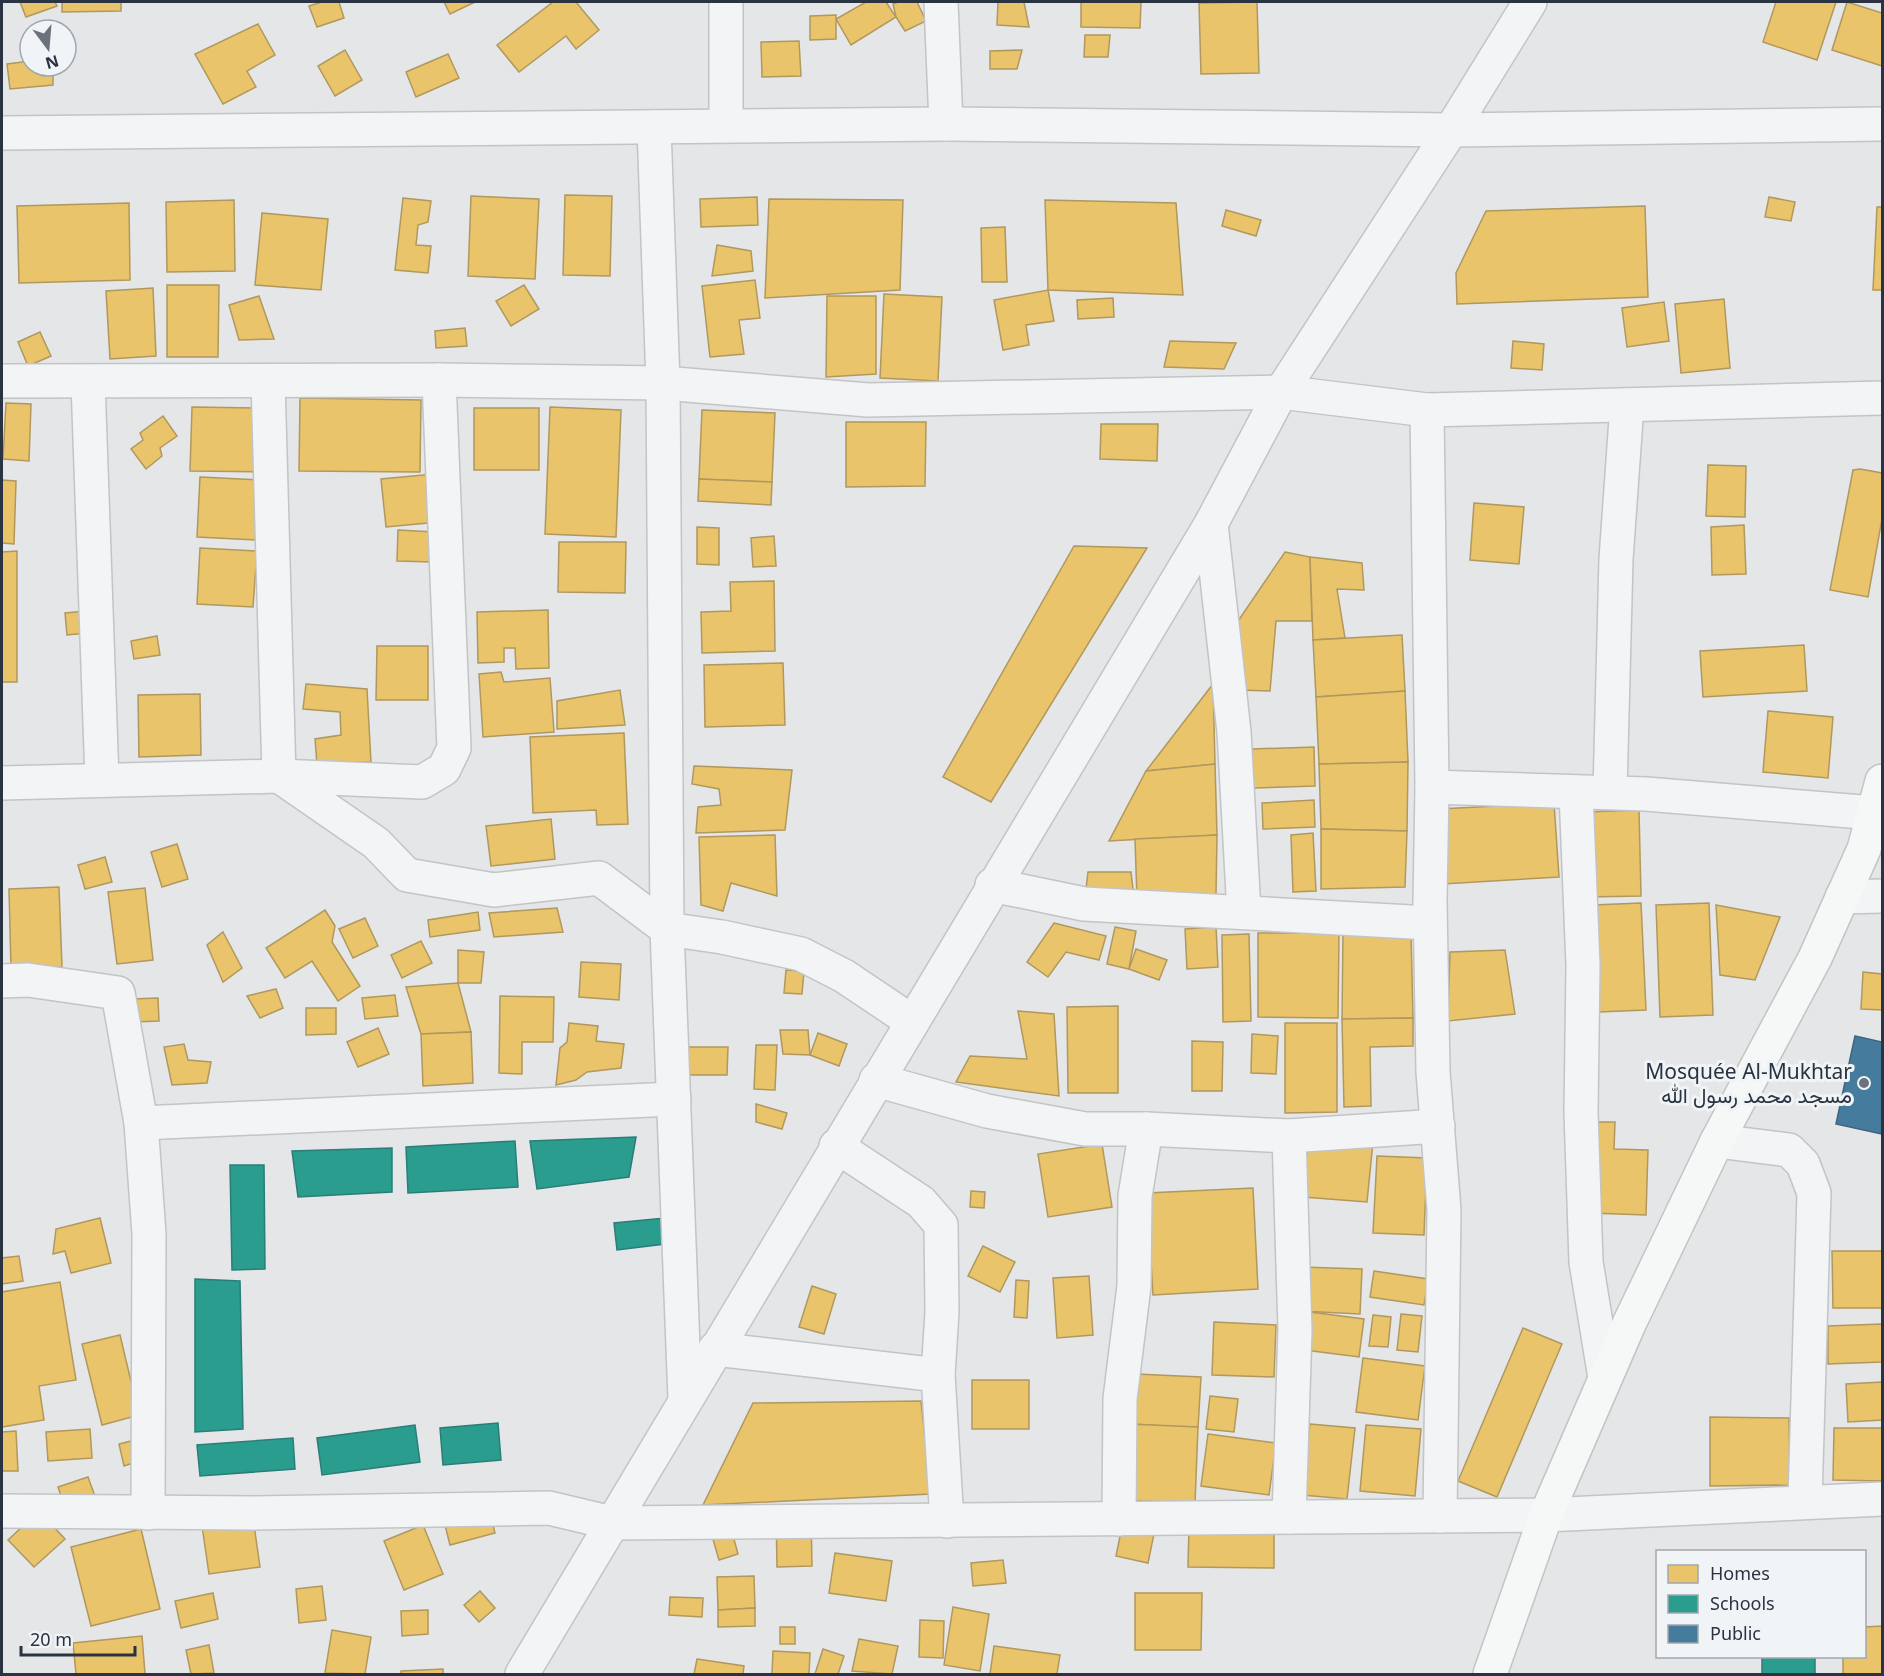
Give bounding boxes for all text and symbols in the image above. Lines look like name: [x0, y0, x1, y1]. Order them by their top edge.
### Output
north arrow: [18, 18, 78, 78]
text: N: [43, 50, 61, 75]
place label: Mosquée Al-Mukhtar مسجد محمد رسول الله: [1645, 1057, 1852, 1109]
marker: Mosquée Al-Mukhtar مسجد محمد رسول الله: [1857, 1076, 1871, 1090]
legend: [1656, 1550, 1866, 1658]
text: Homes: [1710, 1561, 1770, 1585]
text: Schools: [1710, 1591, 1775, 1615]
scale bar: [21, 1619, 135, 1657]
text: Public: [1710, 1621, 1761, 1645]
text: 20 m: [30, 1627, 72, 1651]

